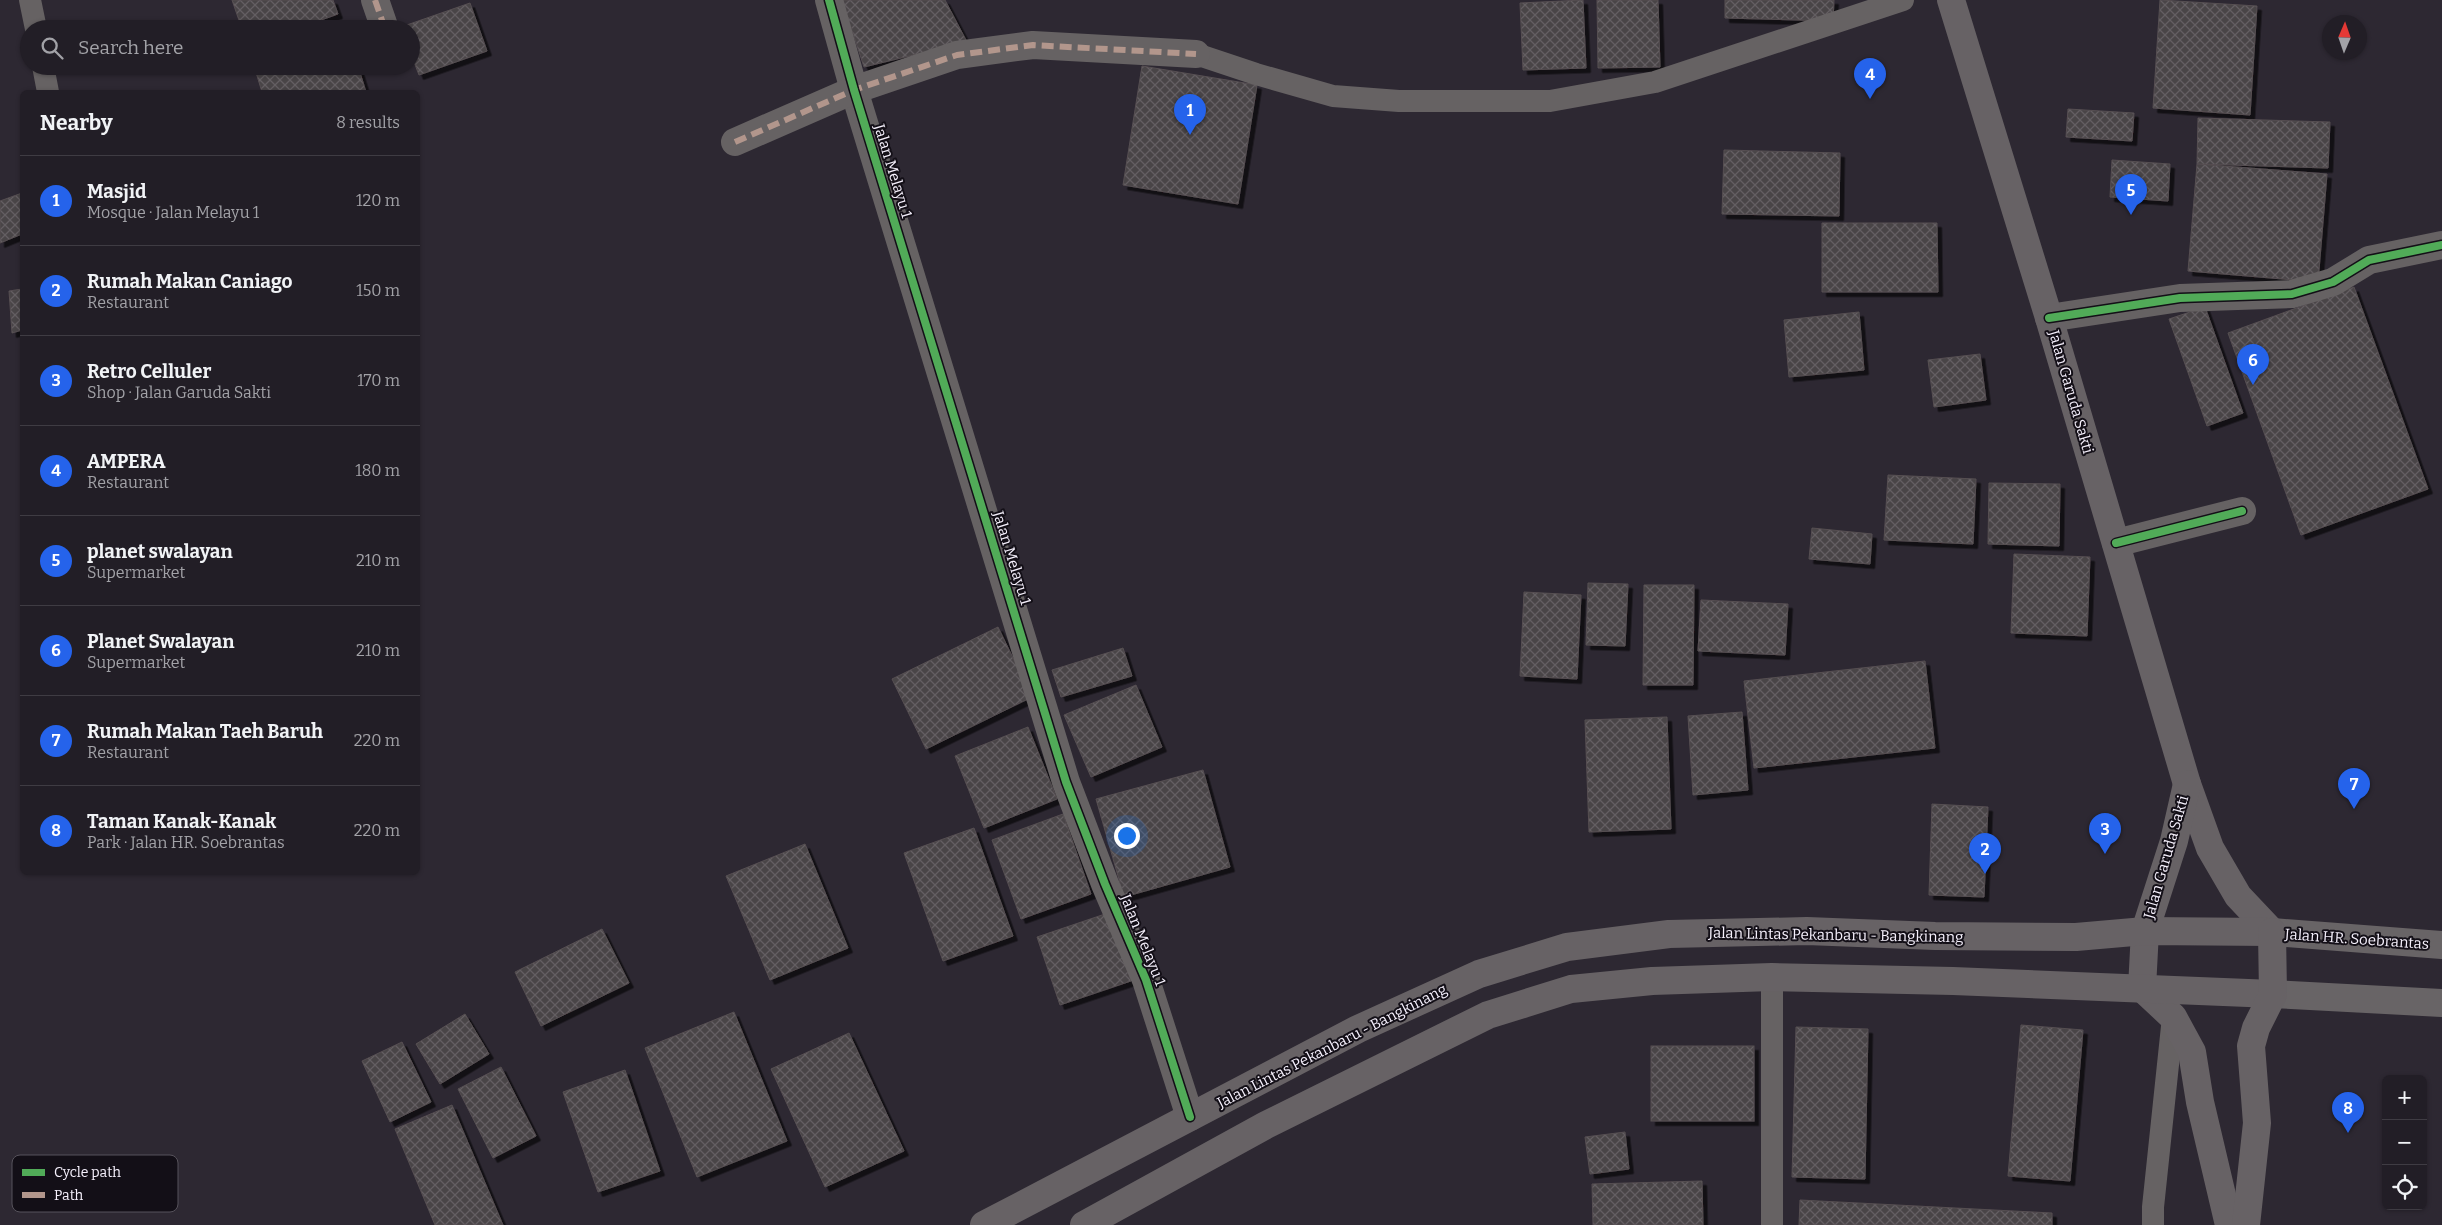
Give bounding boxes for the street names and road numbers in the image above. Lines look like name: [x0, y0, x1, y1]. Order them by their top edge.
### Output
street label: Jalan Melayu 1: [870, 121, 916, 220]
street label: Jalan Garuda Sakti: [2044, 327, 2097, 456]
street label: Jalan Melayu 1: [989, 508, 1035, 607]
street label: Jalan Garuda Sakti: [2139, 793, 2192, 922]
street label: Jalan Melayu 1: [1116, 891, 1170, 988]
street label: Jalan Lintas Pekanbaru - Bangkinang: [1707, 924, 1964, 946]
street label: Jalan HR. Soebrantas: [2283, 925, 2430, 953]
street label: Jalan Lintas Pekanbaru - Bangkinang: [1213, 980, 1450, 1112]

